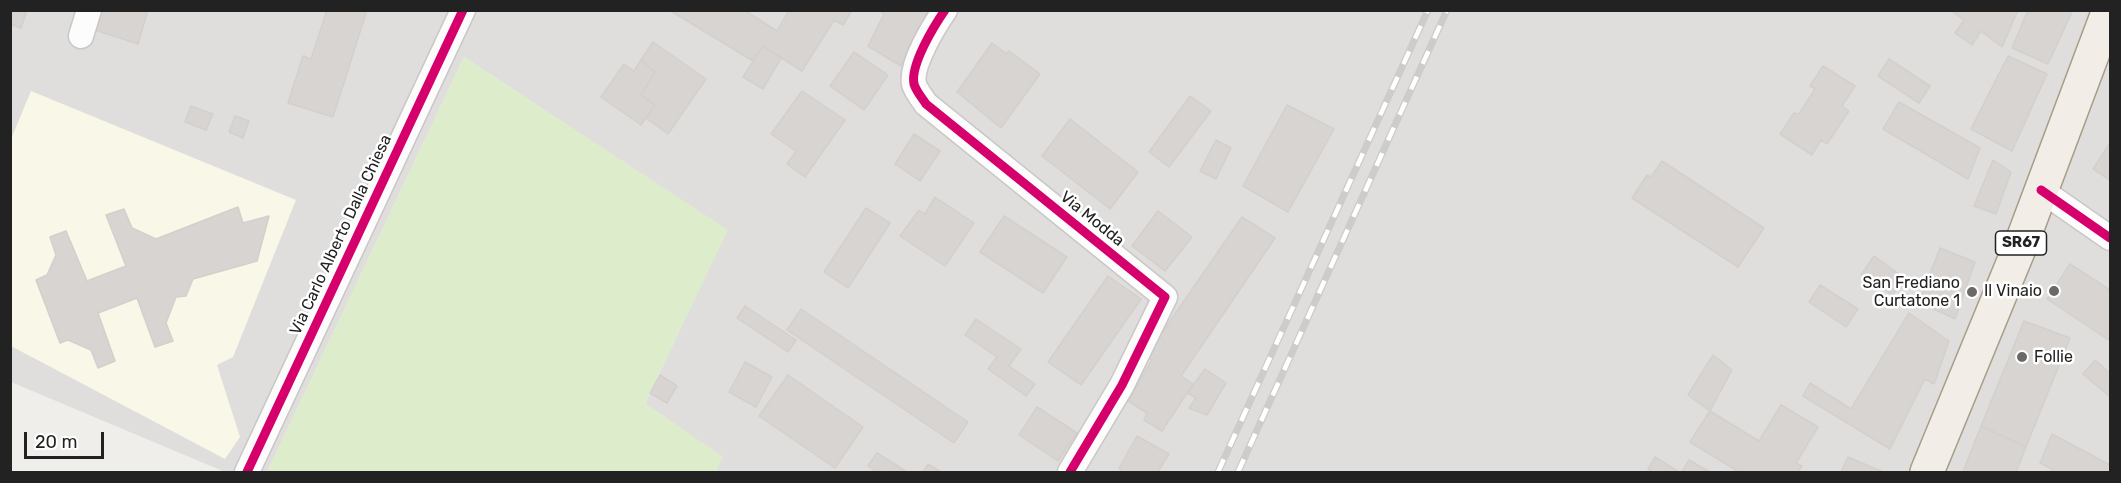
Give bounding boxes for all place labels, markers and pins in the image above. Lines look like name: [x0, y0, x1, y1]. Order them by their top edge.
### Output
place label: San Frediano Curtatone 1: [1862, 273, 1960, 311]
place label: Il Vinaio: [1984, 281, 2042, 301]
marker: Il Vinaio: [2047, 284, 2061, 298]
marker: San Frediano Curtatone 1: [1965, 285, 1979, 299]
place label: Follie: [2034, 347, 2073, 367]
marker: Follie: [2015, 350, 2029, 364]

